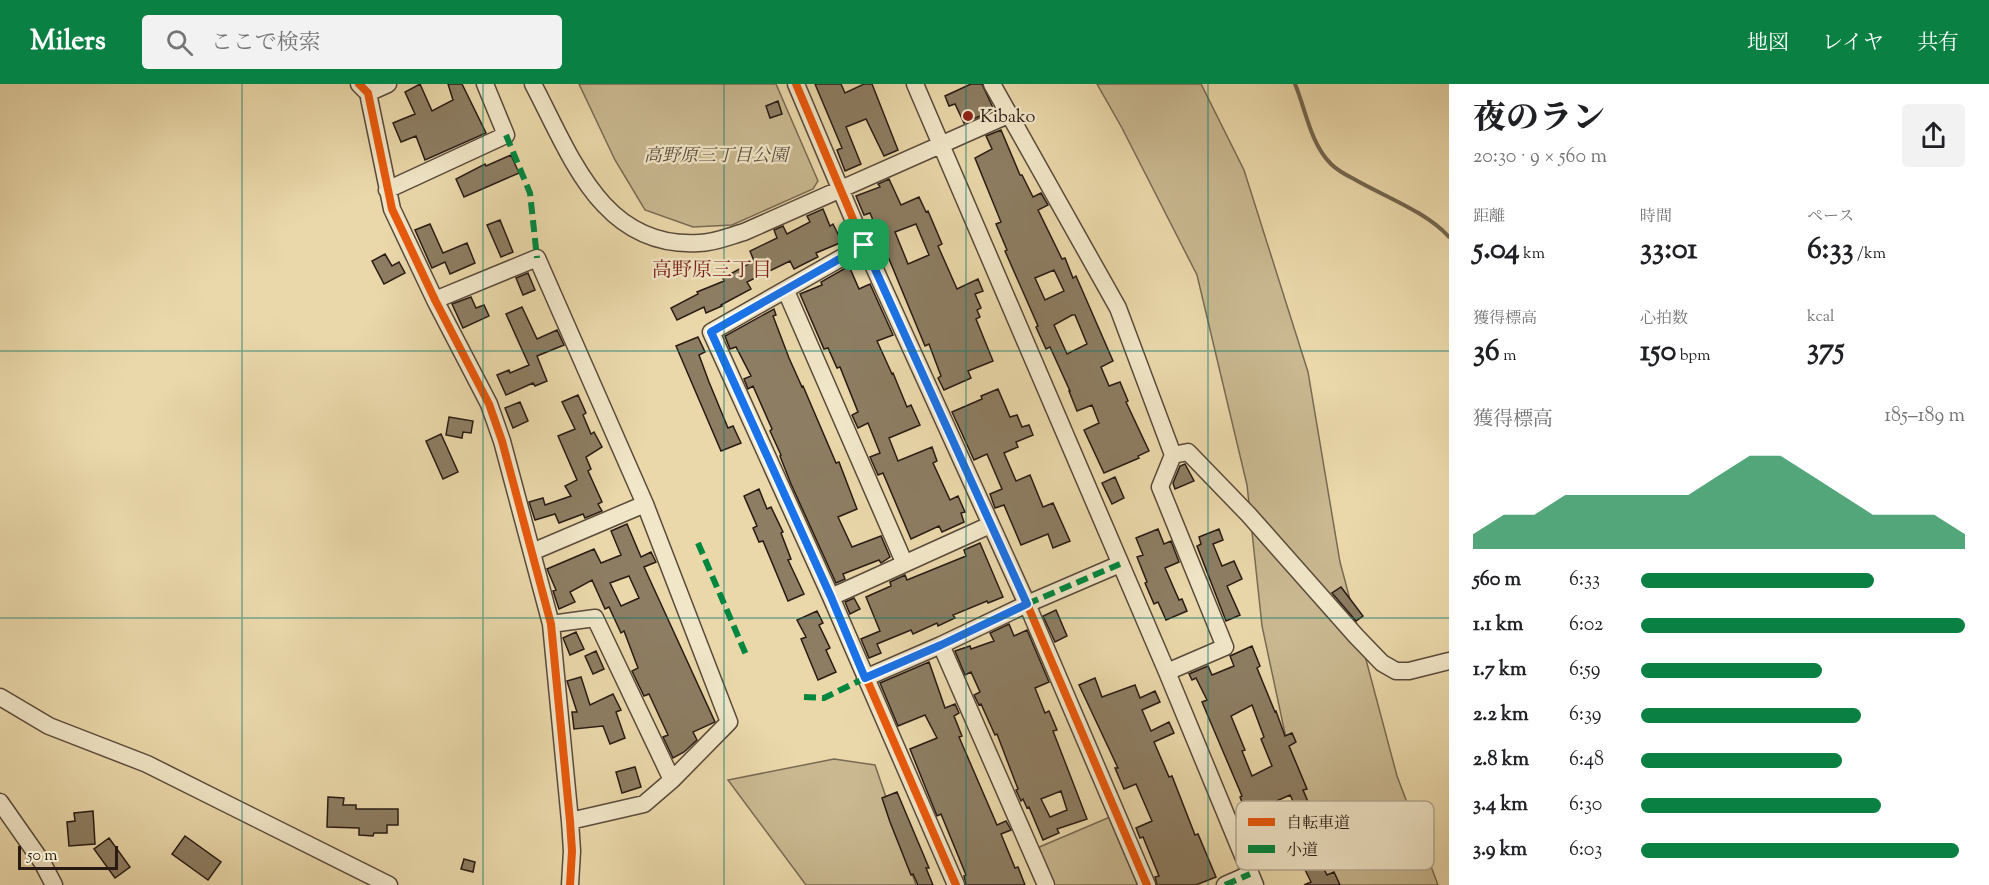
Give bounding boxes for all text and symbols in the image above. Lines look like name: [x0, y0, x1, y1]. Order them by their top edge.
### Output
search box: [142, 15, 562, 69]
text: Milers: [30, 22, 106, 62]
icon: search: [163, 26, 196, 59]
text: ここで検索: [211, 28, 321, 60]
text: 地図: [1747, 29, 1789, 59]
text: レイヤ: [1822, 29, 1884, 59]
text: 共有: [1917, 29, 1959, 59]
text: 夜のラン: [1473, 96, 1605, 144]
button: share: [1902, 104, 1965, 167]
place label: Kibako: [980, 105, 1036, 131]
marker: Kibako: [961, 109, 975, 123]
text: 20:30 · 9 × 560 m: [1473, 143, 1607, 172]
park label: 高野原三丁目公園: [644, 144, 791, 170]
text: 距離: [1473, 206, 1505, 229]
text: 時間: [1640, 206, 1672, 229]
text: ペース: [1807, 206, 1854, 229]
pin: [838, 219, 889, 270]
icon: arrive: [847, 228, 880, 261]
text: 5.04: [1473, 229, 1520, 272]
text: 33:01: [1640, 229, 1698, 272]
text: 6:33: [1807, 229, 1854, 272]
text: km: [1520, 243, 1545, 266]
text: /km: [1854, 243, 1886, 266]
district label: 高野原三丁目: [652, 257, 772, 286]
text: kcal: [1807, 306, 1835, 329]
text: 獲得標高: [1473, 308, 1537, 331]
text: 心拍数: [1640, 308, 1688, 331]
text: 375: [1807, 329, 1844, 372]
text: 36: [1473, 331, 1500, 374]
text: 150: [1640, 331, 1676, 374]
text: m: [1500, 345, 1516, 368]
text: bpm: [1676, 345, 1710, 368]
text: 185–189 m: [1884, 402, 1965, 431]
text: 獲得標高: [1473, 406, 1553, 435]
text: 560 m: [1473, 566, 1521, 595]
text: 6:33: [1569, 566, 1600, 595]
text: 1.1 km: [1473, 611, 1523, 640]
text: 6:02: [1569, 611, 1603, 640]
text: 1.7 km: [1473, 656, 1527, 685]
text: 6:59: [1569, 656, 1601, 685]
text: 2.2 km: [1473, 701, 1528, 730]
text: 6:39: [1569, 701, 1602, 730]
text: 2.8 km: [1473, 746, 1529, 775]
text: 6:48: [1569, 746, 1604, 775]
text: 3.4 km: [1473, 791, 1528, 820]
text: 6:30: [1569, 791, 1602, 820]
legend: [1236, 801, 1434, 870]
text: 自転車道: [1286, 813, 1350, 836]
text: 3.9 km: [1473, 836, 1527, 865]
text: 6:03: [1569, 836, 1602, 865]
text: 小道: [1286, 840, 1318, 863]
scale bar: [18, 843, 118, 870]
text: 50 m: [27, 845, 58, 868]

